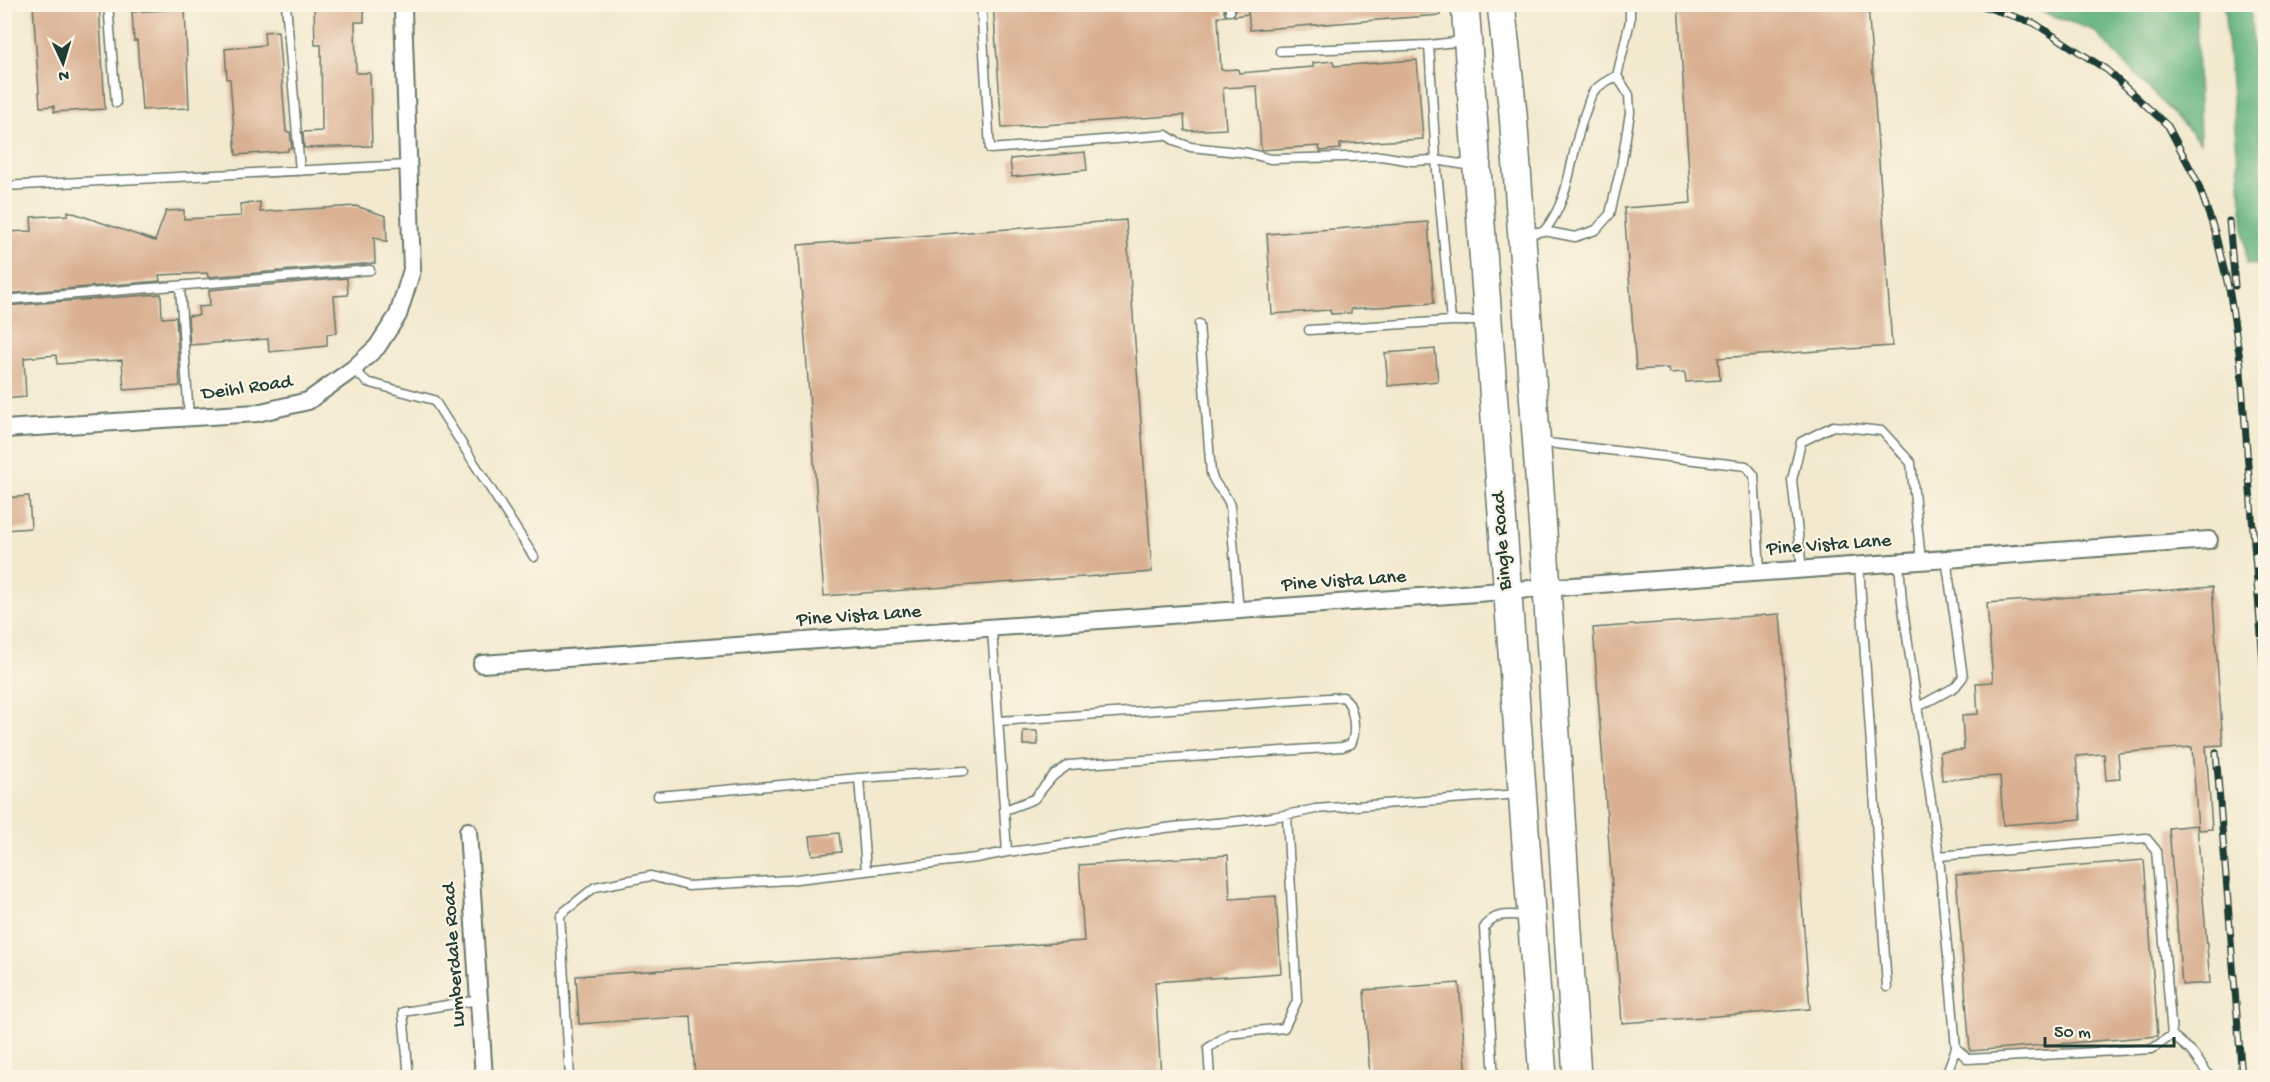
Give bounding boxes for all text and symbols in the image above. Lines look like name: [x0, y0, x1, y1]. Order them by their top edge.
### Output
north arrow: [33, 33, 93, 93]
text: N: [57, 65, 70, 84]
street label: Deihl Road: [198, 371, 296, 407]
street label: Bingle Road: [1488, 489, 1518, 592]
street label: Pine Vista Lane: [1765, 530, 1893, 562]
street label: Pine Vista Lane: [1280, 566, 1408, 598]
street label: Pine Vista Lane: [795, 601, 923, 633]
street label: Lumberdale Road: [438, 880, 472, 1028]
scale bar: [2045, 1010, 2174, 1048]
text: 50 m: [2054, 1023, 2091, 1044]

